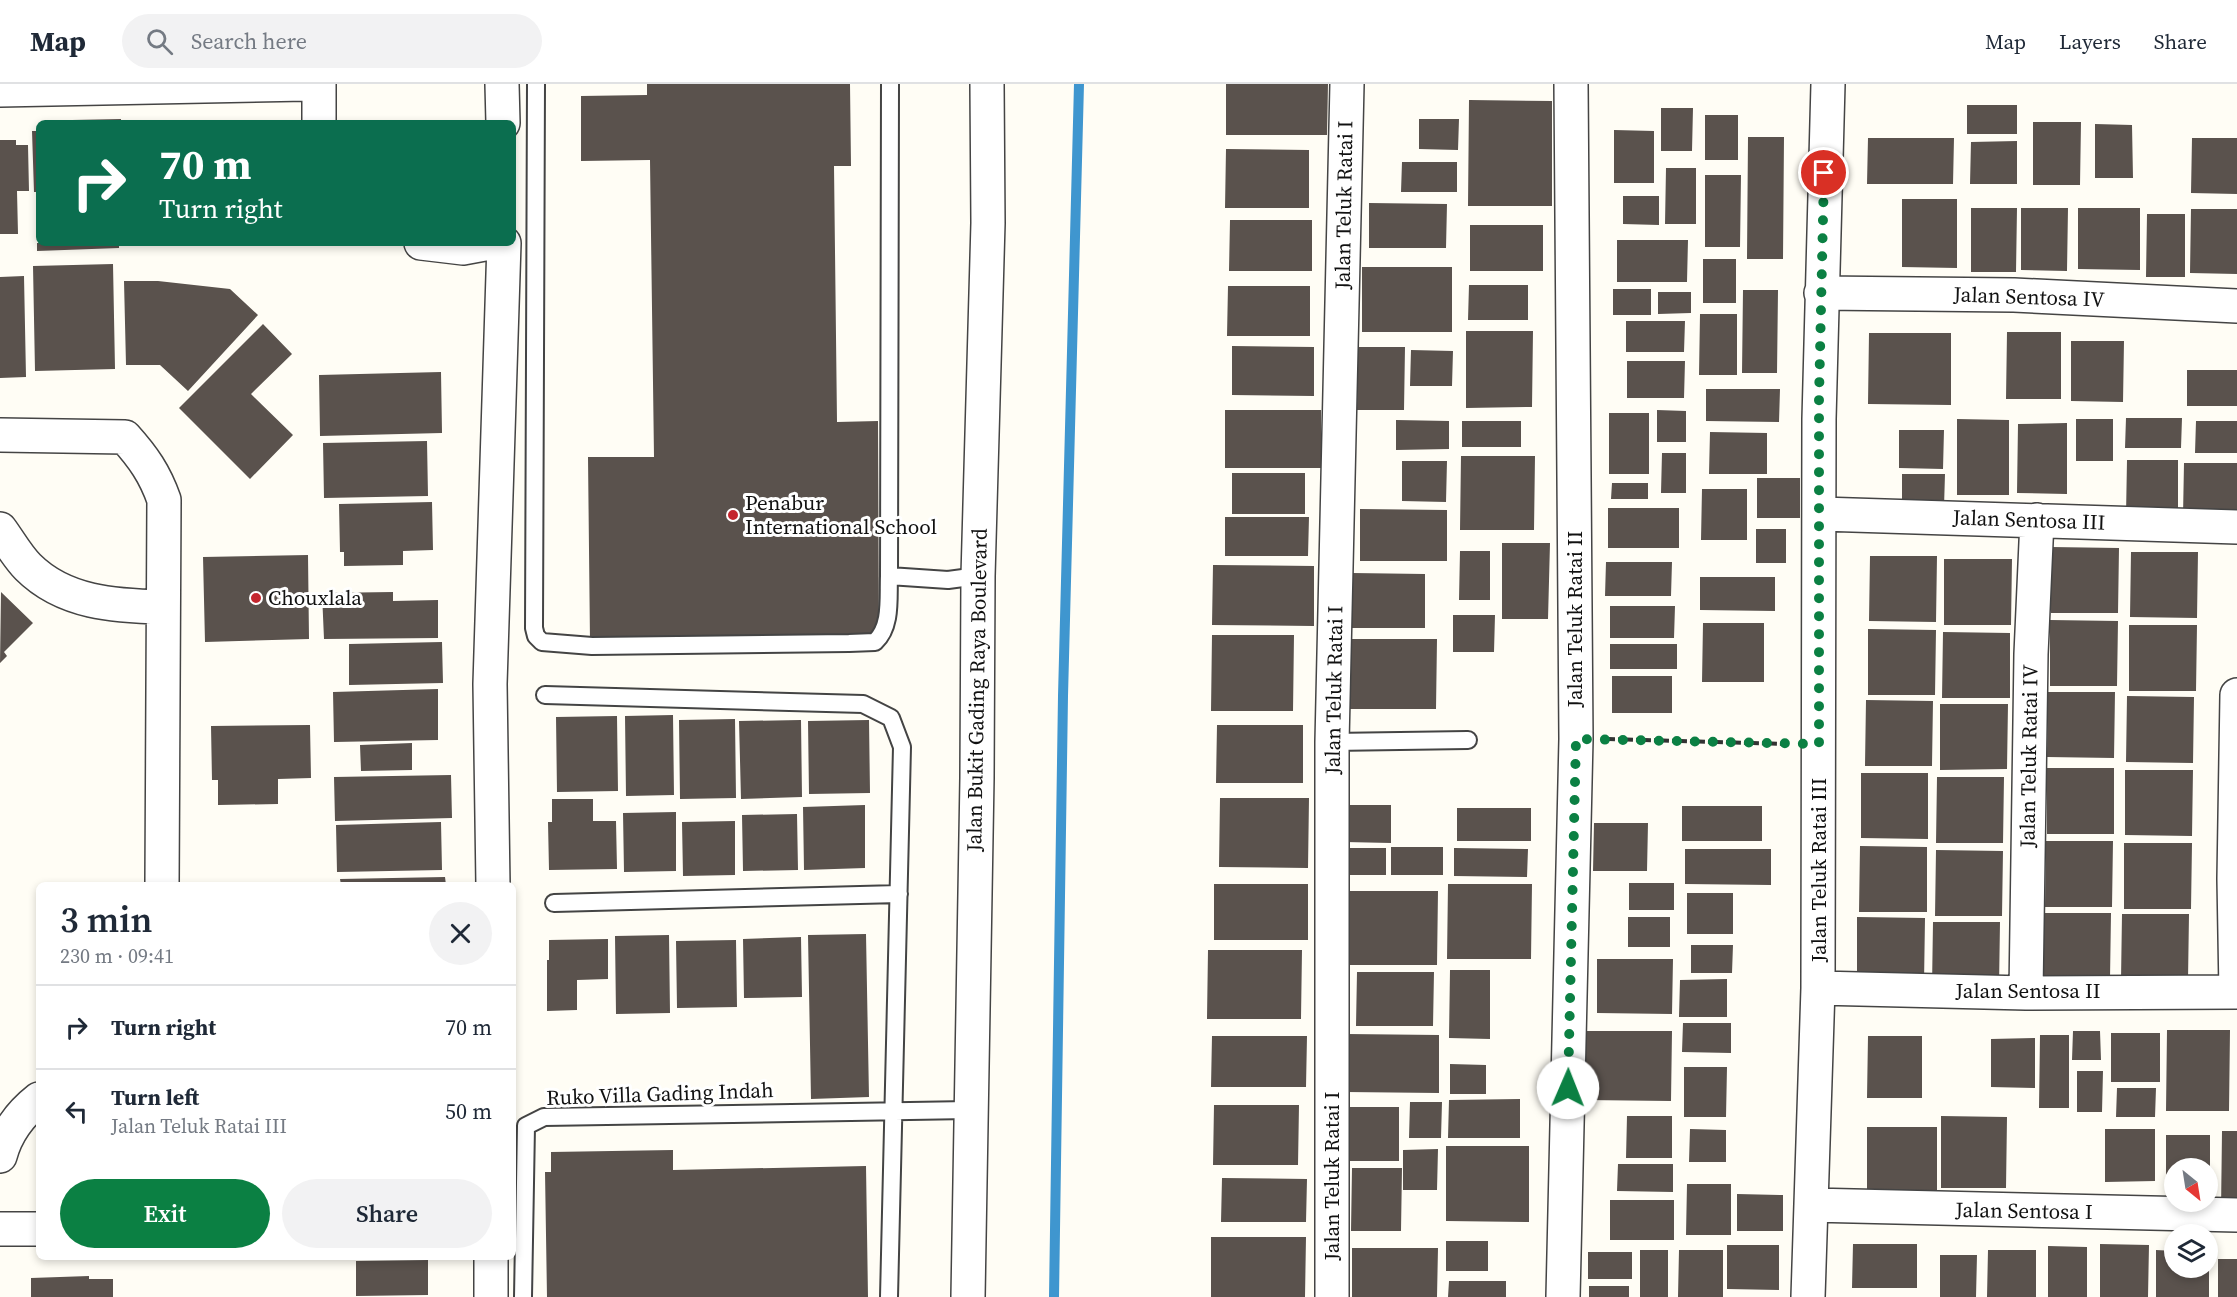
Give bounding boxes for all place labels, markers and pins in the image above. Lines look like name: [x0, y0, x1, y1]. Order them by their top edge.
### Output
pin: [1798, 147, 1849, 198]
place label: Penabur International School: [745, 488, 937, 541]
marker: Penabur International School: [726, 508, 740, 522]
place label: Chouxlala: [268, 583, 362, 612]
marker: Chouxlala: [249, 591, 263, 605]

